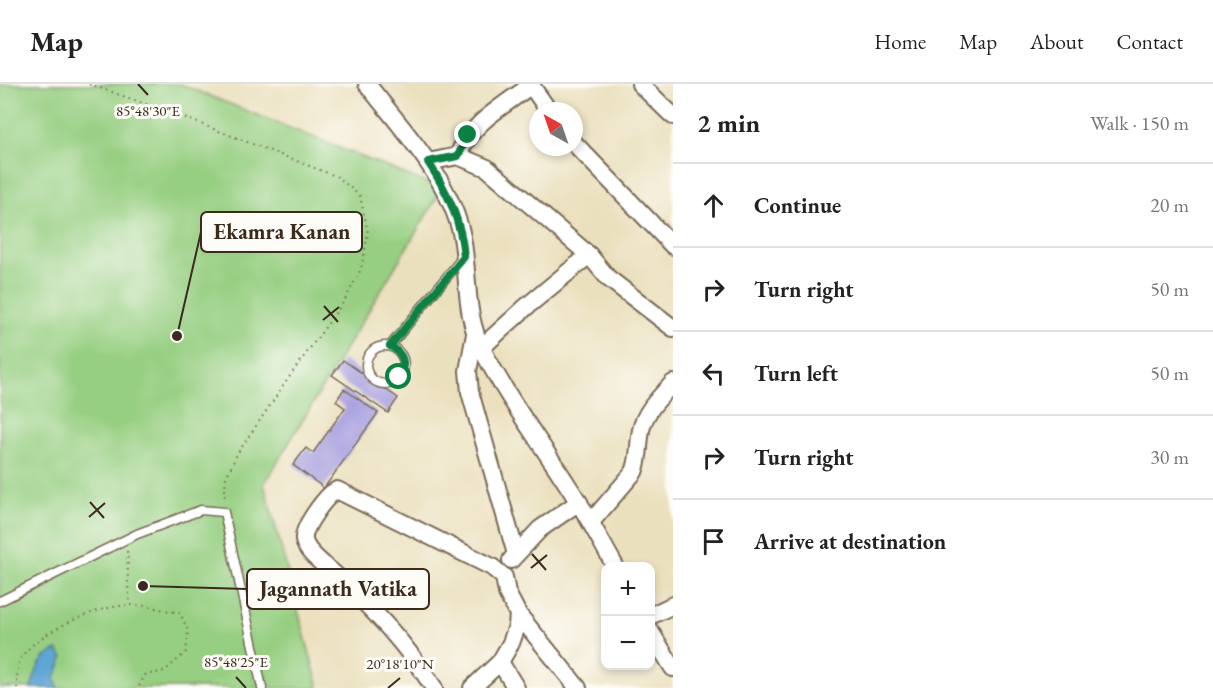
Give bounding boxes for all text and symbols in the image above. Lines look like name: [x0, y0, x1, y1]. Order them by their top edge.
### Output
text: Map: [30, 23, 83, 59]
text: Home: [874, 28, 926, 55]
text: Map: [959, 28, 997, 55]
text: About: [1030, 28, 1083, 55]
text: Contact: [1116, 28, 1183, 55]
text: 85°48'30"E: [116, 101, 181, 120]
north arrow: [529, 102, 583, 156]
text: 2 min: [697, 106, 760, 140]
text: Walk · 150 m: [1090, 110, 1189, 136]
route end: [454, 121, 480, 147]
icon: ahead: [697, 189, 730, 222]
text: Continue: [754, 191, 841, 220]
text: 20 m: [1150, 192, 1189, 218]
callout: Ekamra Kanan: [201, 212, 362, 252]
text: Ekamra Kanan: [214, 217, 351, 246]
icon: right: [697, 273, 730, 306]
text: Turn right: [754, 275, 853, 304]
text: 50 m: [1150, 276, 1189, 302]
icon: left: [697, 357, 730, 390]
text: Turn left: [754, 359, 838, 388]
text: 50 m: [1150, 360, 1189, 386]
route start: [385, 363, 411, 389]
icon: right: [697, 441, 730, 474]
text: Turn right: [754, 443, 853, 472]
text: 30 m: [1150, 444, 1189, 470]
icon: arrive: [697, 525, 730, 558]
text: Arrive at destination: [754, 527, 946, 556]
map controls: [601, 562, 655, 670]
button: +: [601, 562, 655, 616]
callout: Jagannath Vatika: [247, 569, 429, 609]
text: Jagannath Vatika: [257, 574, 417, 603]
button: −: [601, 616, 655, 670]
text: 85°48'25"E: [204, 652, 269, 671]
text: 20°18'10"N: [366, 654, 434, 673]

